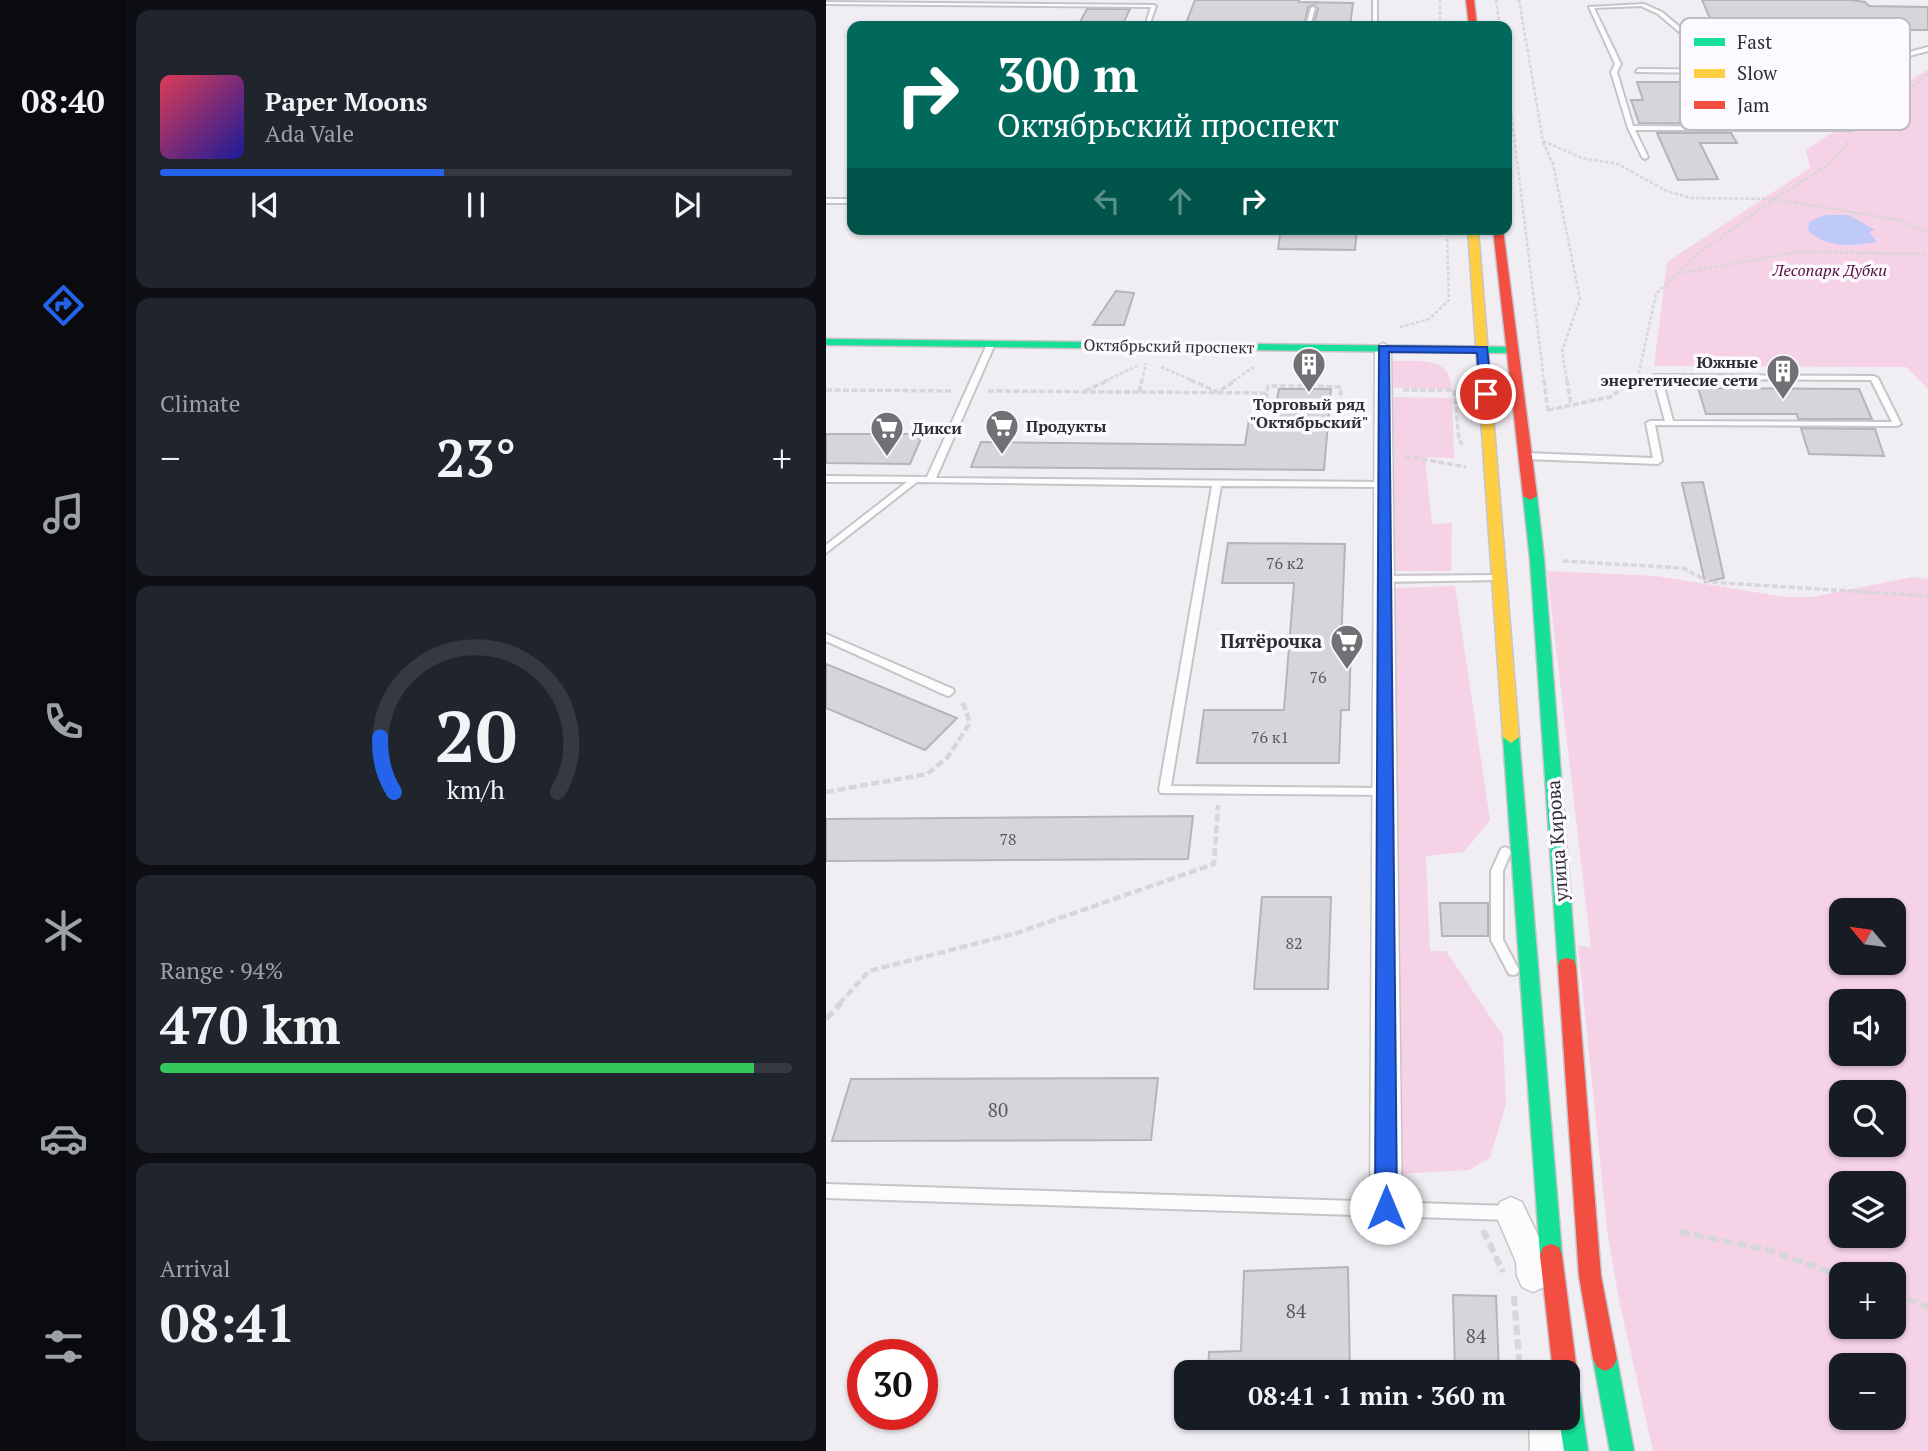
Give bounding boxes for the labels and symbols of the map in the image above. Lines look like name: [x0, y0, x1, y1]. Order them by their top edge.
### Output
legend: [1680, 18, 1910, 130]
text: Fast: [1737, 29, 1772, 54]
text: Slow: [1737, 60, 1778, 85]
text: Jam: [1737, 92, 1770, 117]
park label: Лесопарк Дубки: [1772, 259, 1887, 281]
street label: Октябрьский проспект: [1083, 334, 1255, 358]
building icon: Торговый ряд "Октябрьский": [1290, 345, 1328, 394]
place label: Южные энергетичесие сети: [1600, 351, 1758, 391]
building icon: Южные энергетичесие сети: [1764, 352, 1802, 401]
pin: [1456, 364, 1516, 424]
place label: Торговый ряд "Октябрьский": [1250, 393, 1368, 433]
supermarket icon: Продукты: [983, 407, 1021, 456]
supermarket icon: Дикси: [868, 409, 906, 458]
place label: Продукты: [1026, 415, 1107, 437]
place label: Дикси: [912, 417, 962, 439]
house number: 76 к2: [1266, 552, 1304, 574]
supermarket icon: Пятёрочка: [1328, 622, 1366, 671]
place label: Пятёрочка: [1220, 628, 1322, 653]
house number: 76: [1309, 666, 1327, 688]
house number: 76 к1: [1251, 726, 1289, 748]
street label: улица Кирова: [1540, 779, 1573, 904]
house number: 78: [999, 828, 1017, 850]
north arrow: [1829, 898, 1906, 975]
house number: 82: [1285, 932, 1303, 954]
house number: 80: [988, 1097, 1008, 1122]
position arrow: [1349, 1171, 1423, 1245]
house number: 84: [1286, 1298, 1307, 1323]
house number: 84: [1466, 1323, 1487, 1348]
speed limit sign: 30: [847, 1339, 938, 1430]

